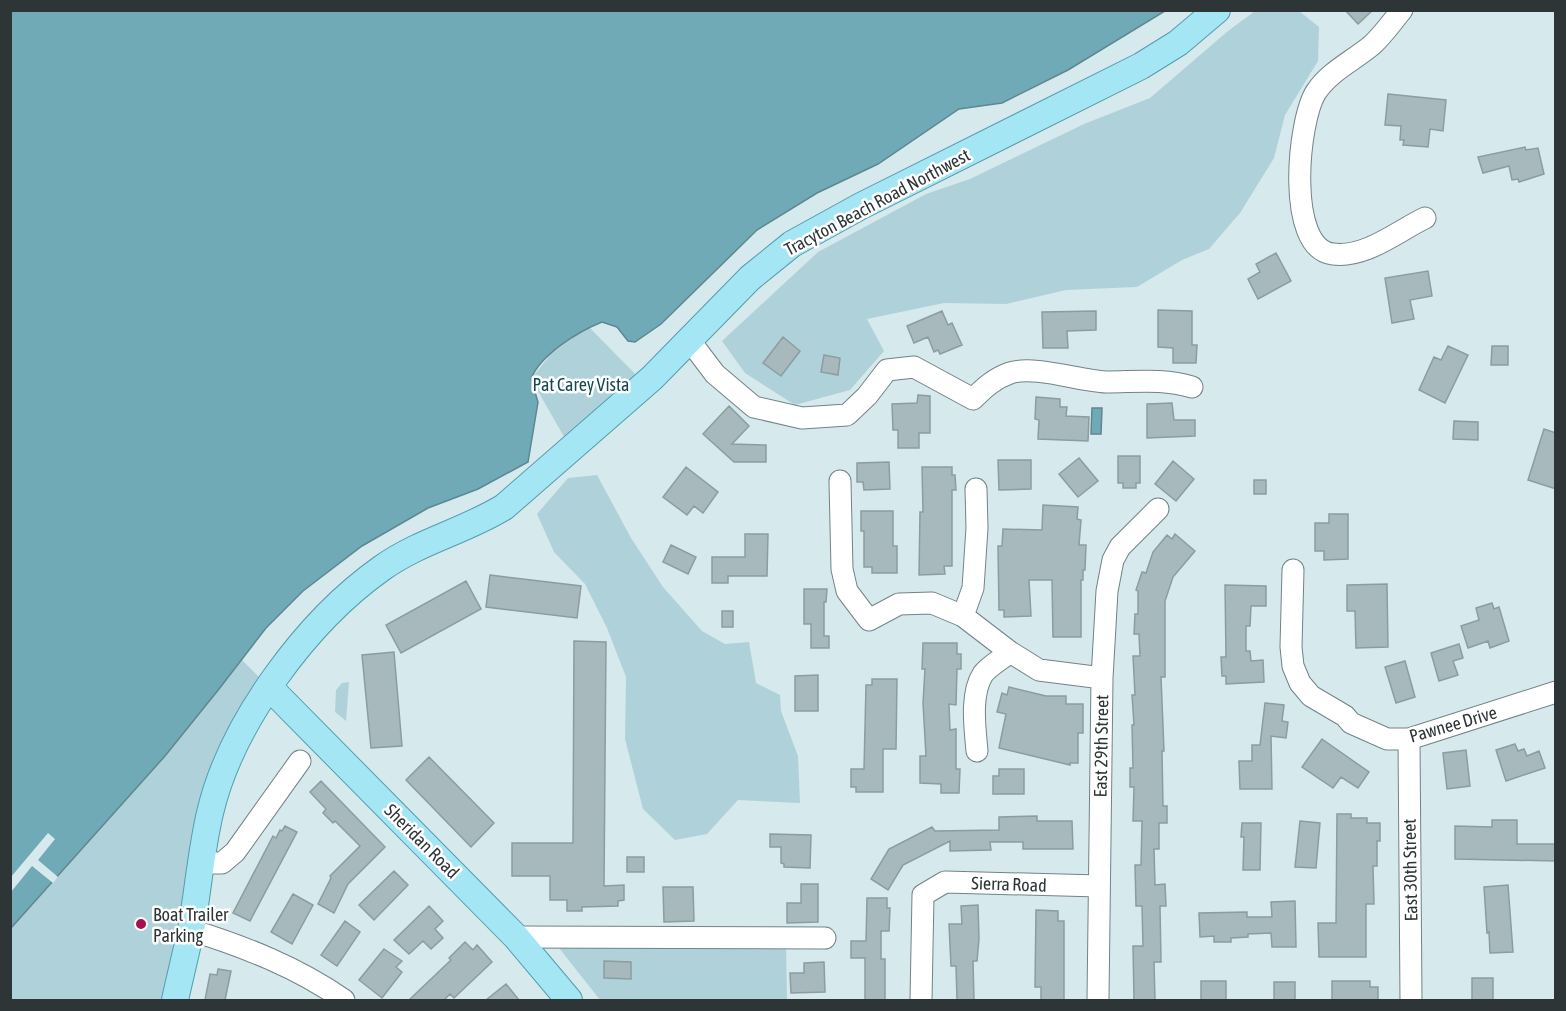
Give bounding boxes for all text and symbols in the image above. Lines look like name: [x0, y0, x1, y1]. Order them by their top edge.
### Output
street label: Tracyton Beach Road Northwest: [781, 144, 973, 260]
park label: Pat Carey Vista: [532, 374, 630, 395]
street label: East 29th Street: [1090, 694, 1112, 798]
street label: Pawnee Drive: [1407, 702, 1499, 746]
street label: Sheridan Road: [381, 800, 463, 882]
street label: East 30th Street: [1399, 818, 1421, 922]
street label: Sierra Road: [971, 872, 1047, 896]
place label: Boat Trailer Parking: [153, 904, 229, 946]
marker: Boat Trailer Parking: [134, 917, 148, 931]

